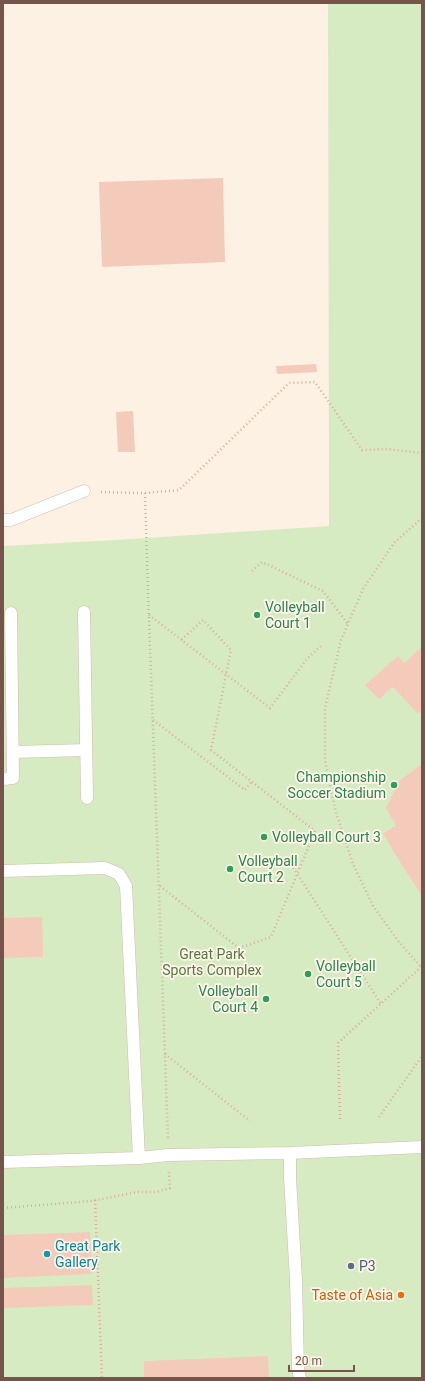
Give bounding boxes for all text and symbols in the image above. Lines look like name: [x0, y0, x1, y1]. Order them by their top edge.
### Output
place label: Volleyball Court 1: [265, 599, 325, 631]
marker: Volleyball Court 1: [252, 610, 262, 620]
place label: Championship Soccer Stadium: [288, 769, 386, 801]
marker: Championship Soccer Stadium: [389, 780, 399, 790]
place label: Volleyball Court 3: [272, 829, 381, 845]
marker: Volleyball Court 3: [259, 832, 269, 842]
place label: Volleyball Court 2: [238, 853, 298, 885]
marker: Volleyball Court 2: [225, 864, 235, 874]
park label: Great Park Sports Complex: [162, 946, 262, 978]
place label: Volleyball Court 5: [316, 958, 376, 990]
marker: Volleyball Court 5: [303, 969, 313, 979]
place label: Volleyball Court 4: [198, 983, 258, 1015]
marker: Volleyball Court 4: [261, 994, 271, 1004]
place label: Great Park Gallery: [55, 1238, 121, 1270]
marker: Great Park Gallery: [42, 1249, 52, 1259]
place label: P3: [359, 1258, 376, 1274]
marker: P3: [346, 1261, 356, 1271]
place label: Taste of Asia: [311, 1287, 393, 1303]
marker: Taste of Asia: [396, 1290, 406, 1300]
scale bar: [289, 1347, 354, 1373]
text: 20 m: [295, 1354, 322, 1368]

